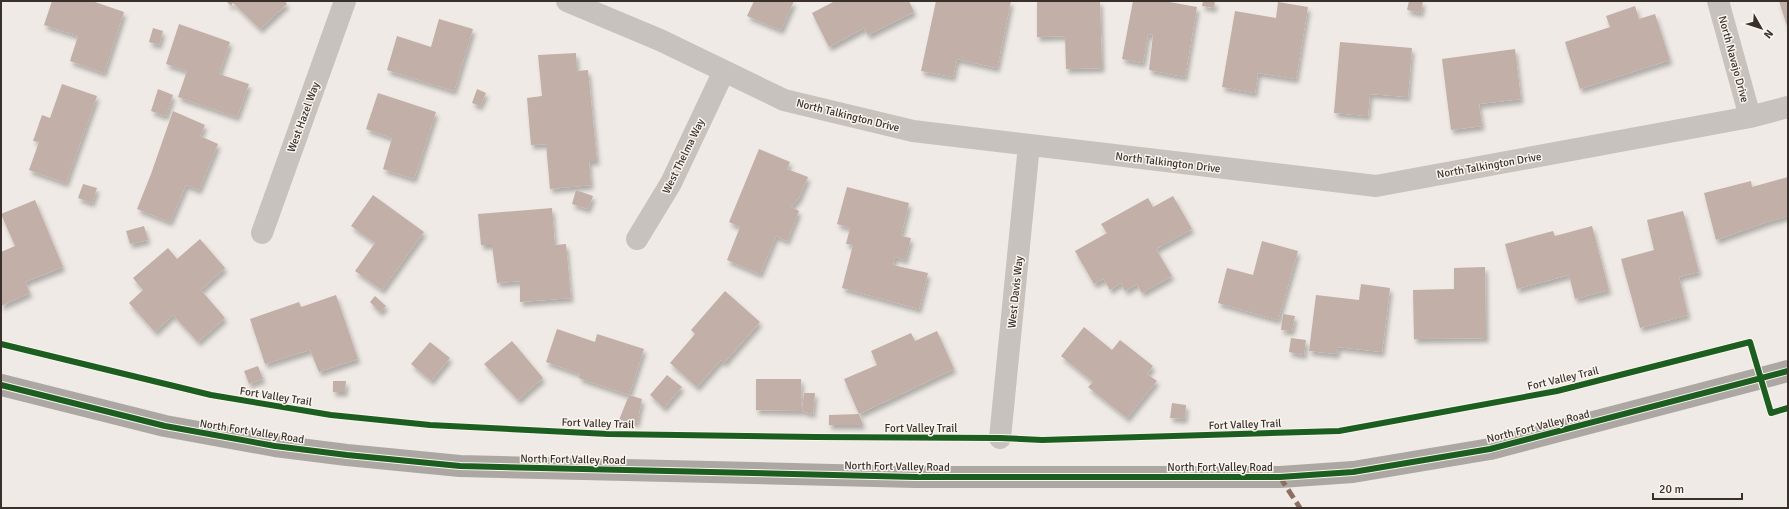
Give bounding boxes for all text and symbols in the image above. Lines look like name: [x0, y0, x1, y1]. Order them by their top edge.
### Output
north arrow: [1741, 8, 1781, 48]
street label: North Navajo Drive: [1716, 14, 1751, 104]
text: N: [1761, 27, 1776, 41]
street label: West Hazel Way: [285, 79, 323, 154]
street label: North Talkington Drive: [795, 96, 901, 135]
street label: West Thelma Way: [660, 116, 708, 196]
street label: North Talkington Drive: [1115, 150, 1221, 175]
street label: North Talkington Drive: [1436, 150, 1542, 181]
street label: West Davis Way: [1005, 254, 1026, 329]
street label: Fort Valley Trail: [1526, 364, 1600, 393]
street label: Fort Valley Trail: [239, 384, 313, 409]
street label: North Fort Valley Road: [1485, 407, 1591, 446]
street label: Fort Valley Trail: [561, 416, 635, 431]
street label: North Fort Valley Road: [199, 417, 305, 446]
street label: Fort Valley Trail: [1208, 417, 1282, 432]
street label: Fort Valley Trail: [885, 422, 957, 435]
street label: North Fort Valley Road: [520, 452, 626, 467]
street label: North Fort Valley Road: [844, 459, 950, 474]
street label: North Fort Valley Road: [1167, 461, 1273, 474]
scale bar: [1653, 475, 1742, 501]
text: 20 m: [1659, 482, 1684, 497]

